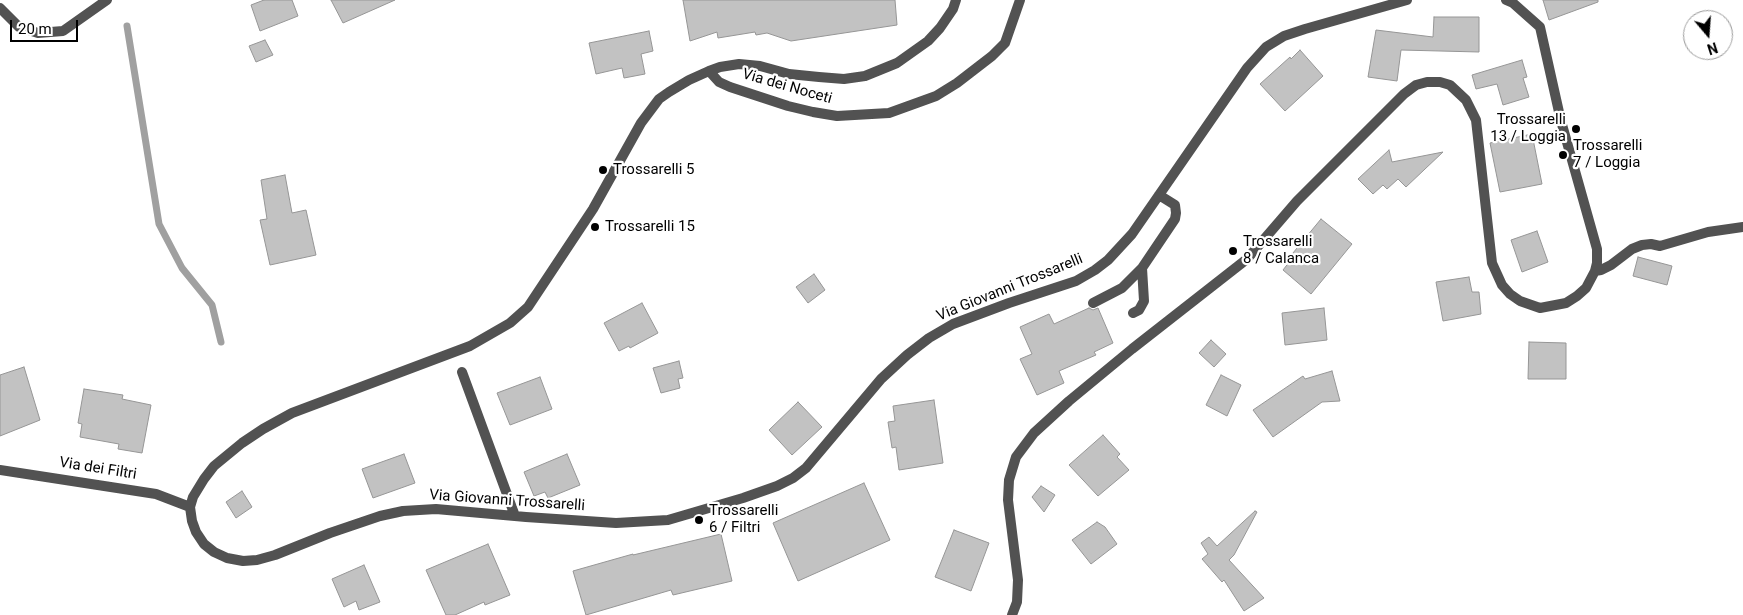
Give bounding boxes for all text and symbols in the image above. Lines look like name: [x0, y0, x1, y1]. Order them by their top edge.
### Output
scale bar: [12, 10, 80, 42]
north arrow: [1683, 10, 1733, 60]
text: 20 m: [18, 20, 52, 38]
text: N: [1705, 39, 1720, 57]
street label: Via dei Noceti: [740, 66, 834, 108]
place label: Trossarelli 13 / Loggia: [1490, 111, 1566, 146]
marker: Trossarelli 13 / Loggia: [1570, 123, 1582, 135]
place label: Trossarelli 7 / Loggia: [1573, 137, 1642, 172]
marker: Trossarelli 7 / Loggia: [1557, 149, 1569, 161]
place label: Trossarelli 5: [613, 161, 695, 179]
marker: Trossarelli 5: [597, 164, 609, 176]
place label: Trossarelli 15: [605, 218, 695, 236]
marker: Trossarelli 15: [589, 221, 601, 233]
place label: Trossarelli 8 / Calanca: [1243, 233, 1319, 268]
marker: Trossarelli 8 / Calanca: [1227, 245, 1239, 257]
street label: Via Giovanni Trossarelli: [934, 250, 1086, 326]
street label: Via dei Filtri: [58, 454, 138, 484]
street label: Via Giovanni Trossarelli: [429, 487, 585, 515]
place label: Trossarelli 6 / Filtri: [709, 502, 778, 537]
marker: Trossarelli 6 / Filtri: [693, 514, 705, 526]

